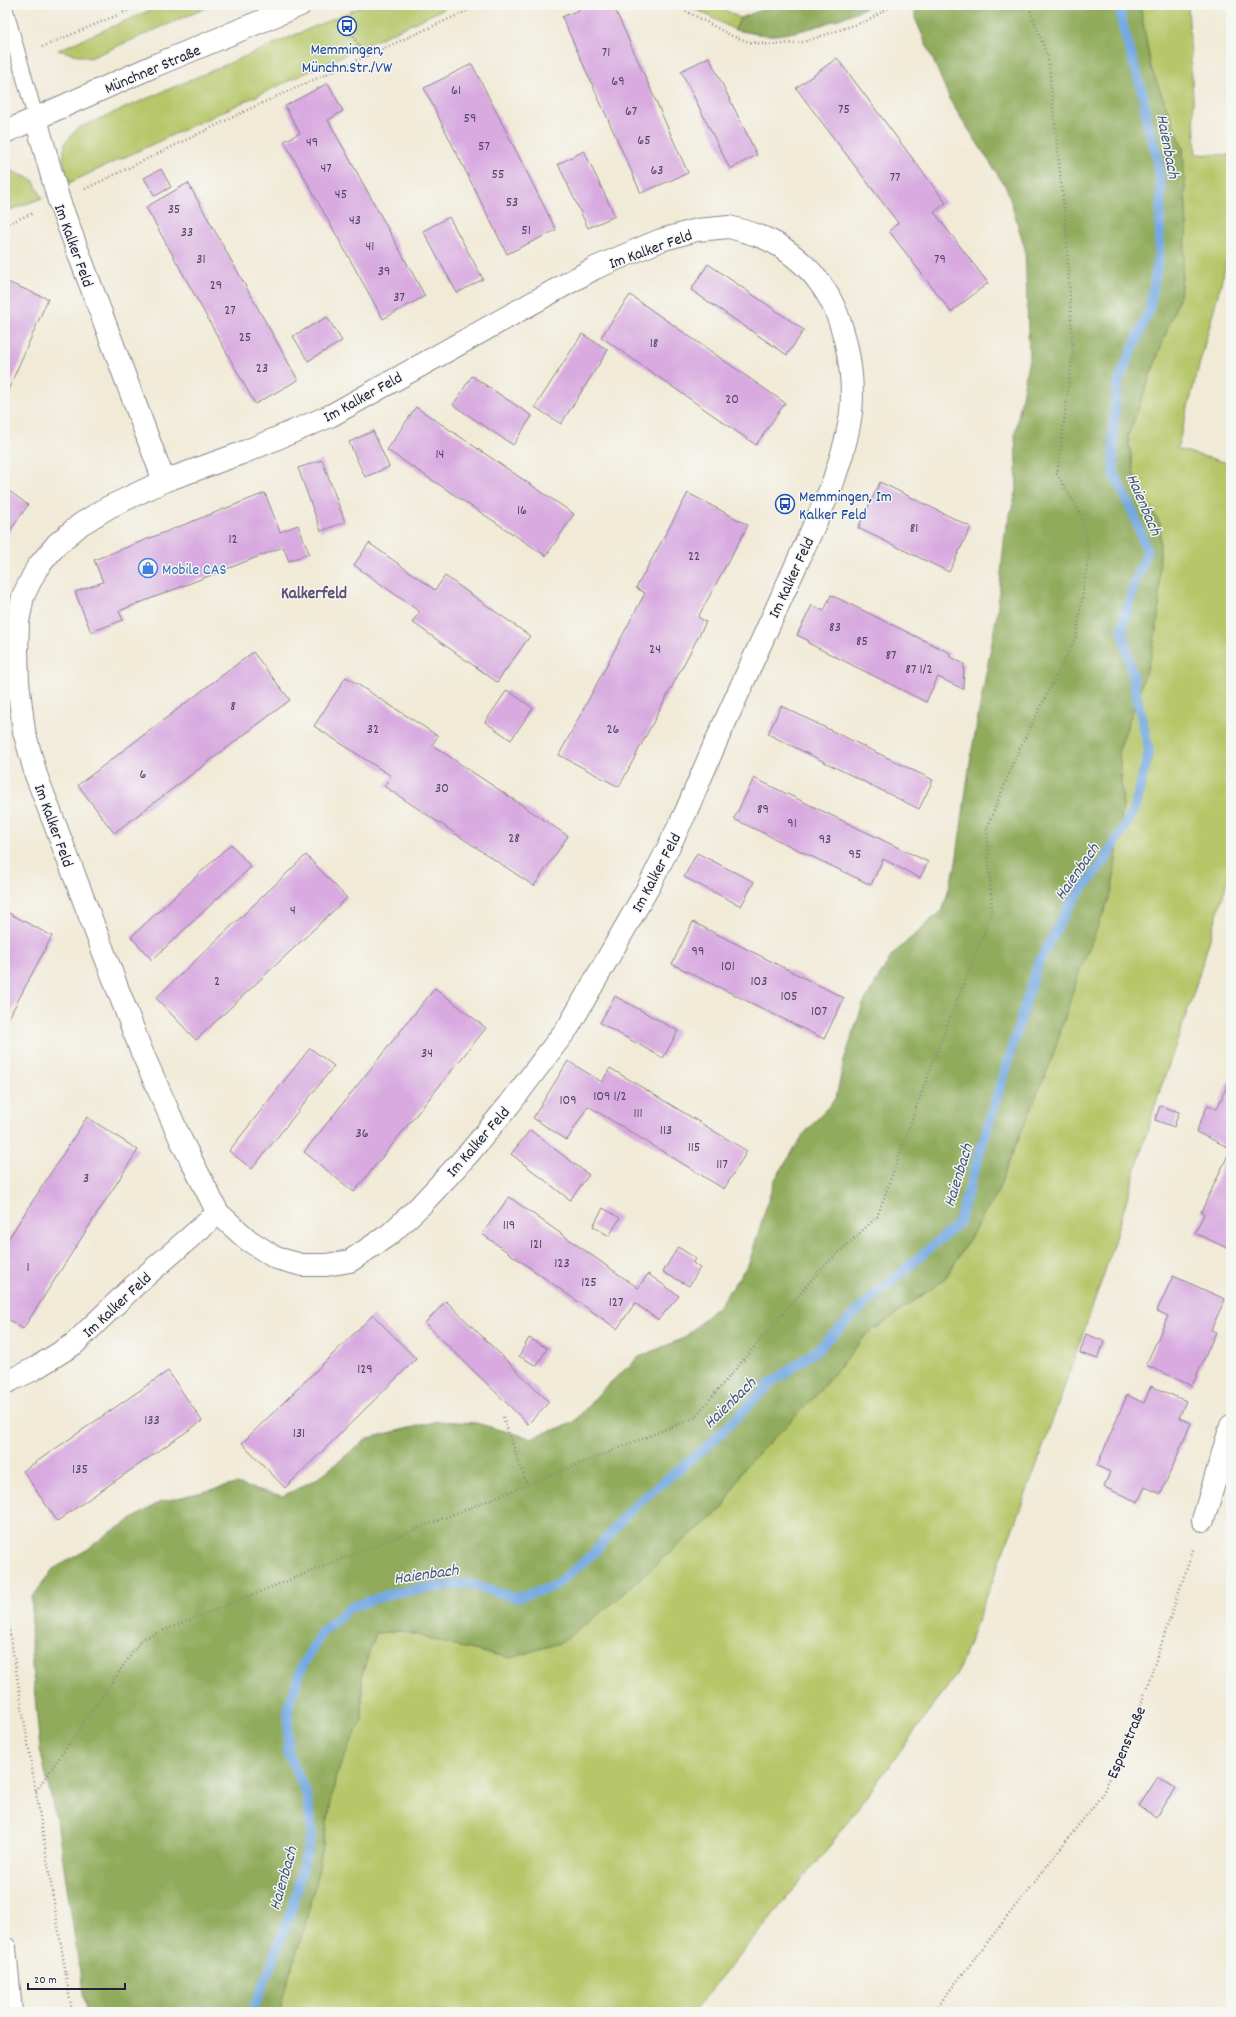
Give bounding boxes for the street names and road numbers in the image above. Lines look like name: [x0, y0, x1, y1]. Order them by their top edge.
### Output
street label: Münchner Straße: [101, 40, 205, 101]
street label: Im Kalker Feld: [47, 201, 98, 291]
street label: Im Kalker Feld: [606, 225, 696, 276]
street label: Im Kalker Feld: [320, 367, 407, 429]
street label: Im Kalker Feld: [763, 534, 821, 622]
street label: Im Kalker Feld: [27, 781, 78, 871]
street label: Im Kalker Feld: [627, 829, 688, 917]
street label: Im Kalker Feld: [442, 1102, 516, 1183]
street label: Im Kalker Feld: [78, 1268, 157, 1344]
street label: Espenstraße: [1102, 1703, 1153, 1783]

